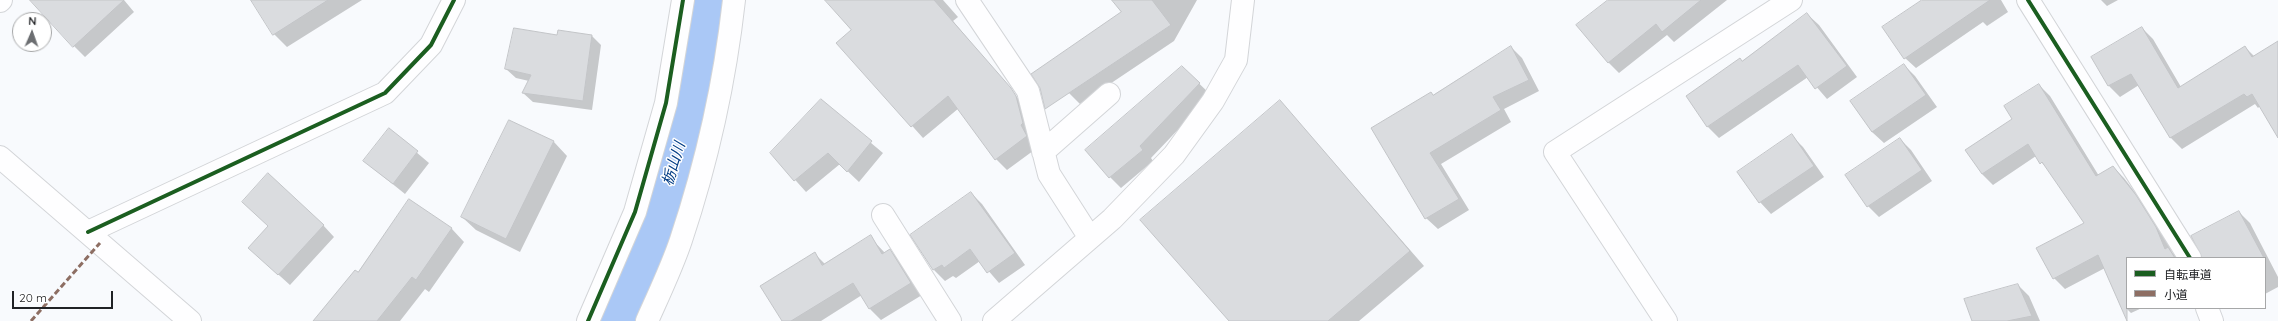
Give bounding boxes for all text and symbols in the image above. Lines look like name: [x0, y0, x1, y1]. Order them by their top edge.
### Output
north arrow: [12, 12, 52, 52]
text: N: [28, 14, 37, 28]
water label: 栃山川: [659, 140, 689, 188]
legend: [2126, 257, 2266, 309]
text: 自転車道: [2164, 267, 2212, 282]
scale bar: [14, 283, 115, 309]
text: 小道: [2164, 287, 2188, 302]
text: 20 m: [19, 290, 47, 305]

